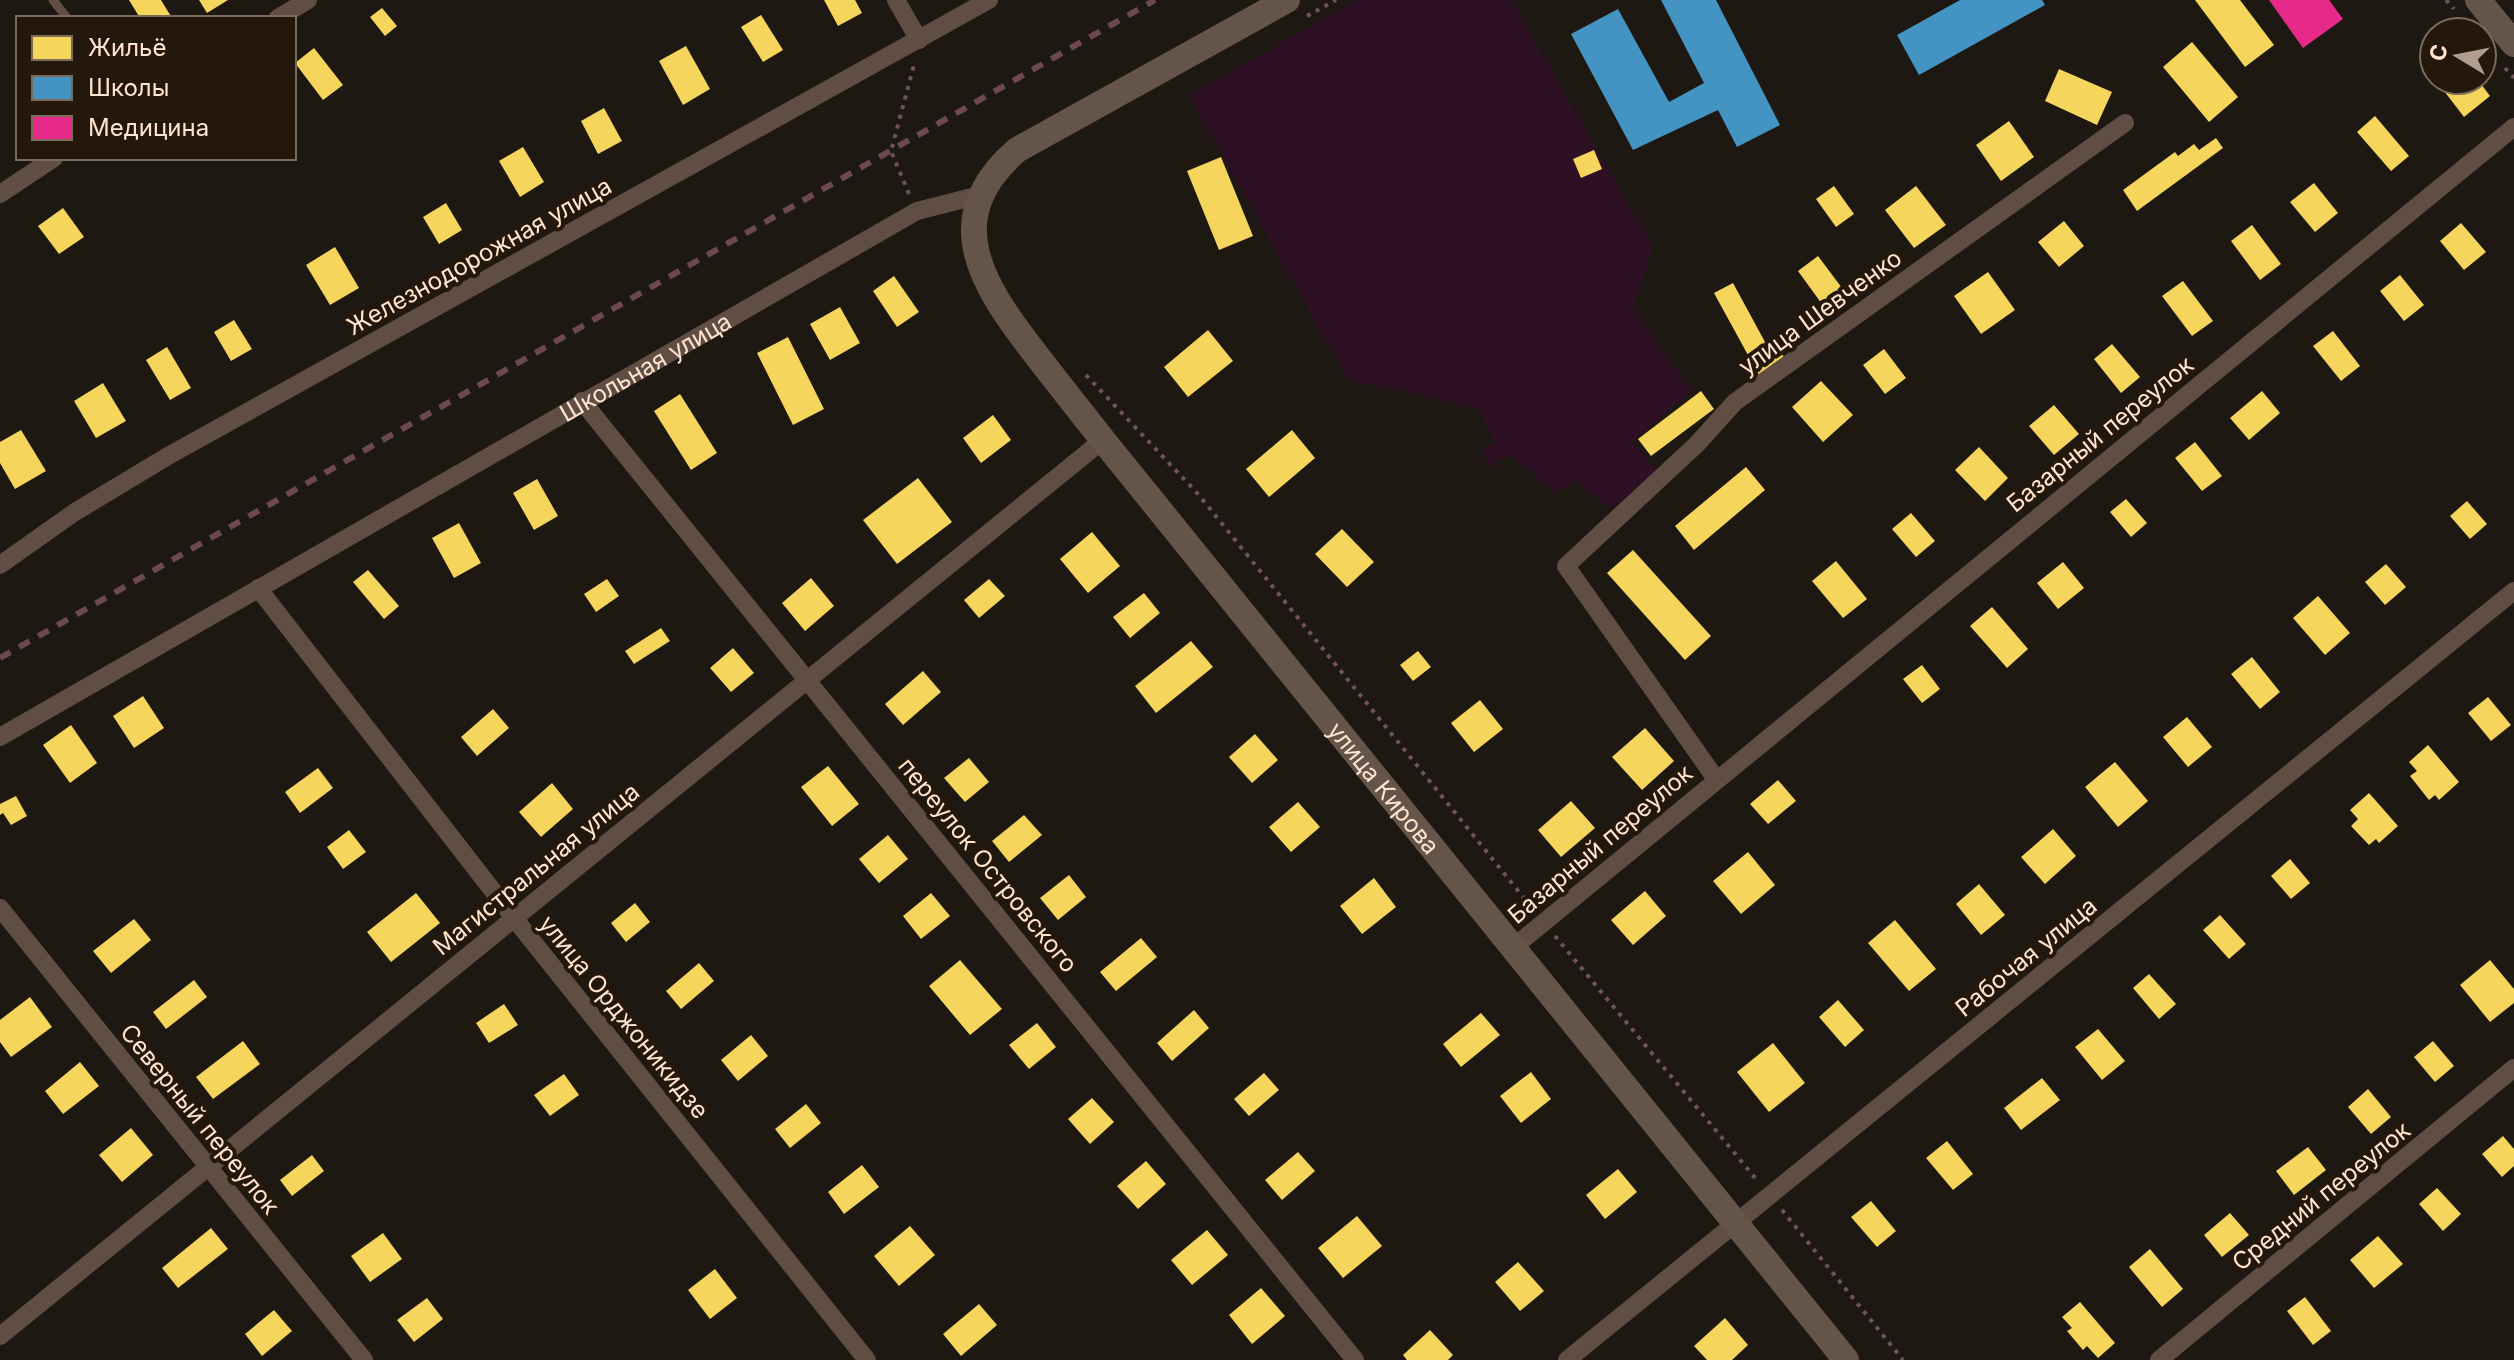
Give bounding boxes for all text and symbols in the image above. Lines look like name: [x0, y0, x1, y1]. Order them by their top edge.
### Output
legend: [16, 16, 296, 160]
north arrow: [2418, 16, 2498, 96]
text: Жильё: [88, 33, 166, 62]
text: С: [2424, 42, 2453, 63]
text: Школы: [88, 73, 169, 102]
text: Медицина: [88, 113, 209, 142]
street label: Железнодорожная улица: [342, 171, 616, 341]
street label: улица Шевченко: [1733, 243, 1907, 381]
street label: Школьная улица: [554, 306, 736, 427]
street label: Базарный переулок: [2001, 350, 2199, 518]
street label: улица Кирова: [1322, 716, 1446, 860]
street label: переулок Островского: [892, 752, 1084, 978]
street label: Базарный переулок: [1502, 758, 1698, 930]
street label: Магистральная улица: [427, 777, 645, 961]
street label: Рабочая улица: [1950, 891, 2102, 1023]
street label: улица Орджоникидзе: [533, 910, 715, 1124]
street label: Северный переулок: [114, 1018, 286, 1220]
street label: Средний переулок: [2226, 1115, 2416, 1277]

